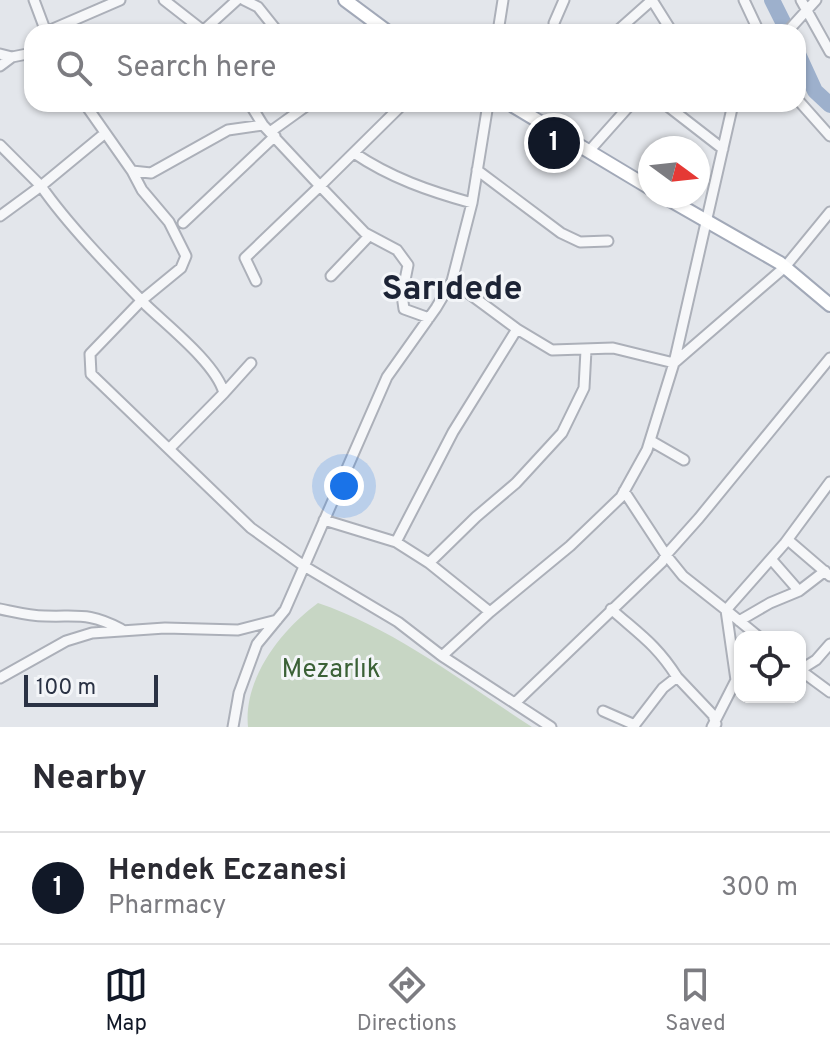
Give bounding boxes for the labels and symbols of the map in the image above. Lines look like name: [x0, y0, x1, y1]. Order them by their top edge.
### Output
pin: 1: [528, 113, 580, 173]
north arrow: [638, 136, 710, 208]
district label: Sarıdede: [382, 269, 522, 312]
your location: [324, 466, 364, 506]
park label: Mezarlık: [281, 654, 381, 687]
scale bar: [24, 671, 158, 707]

